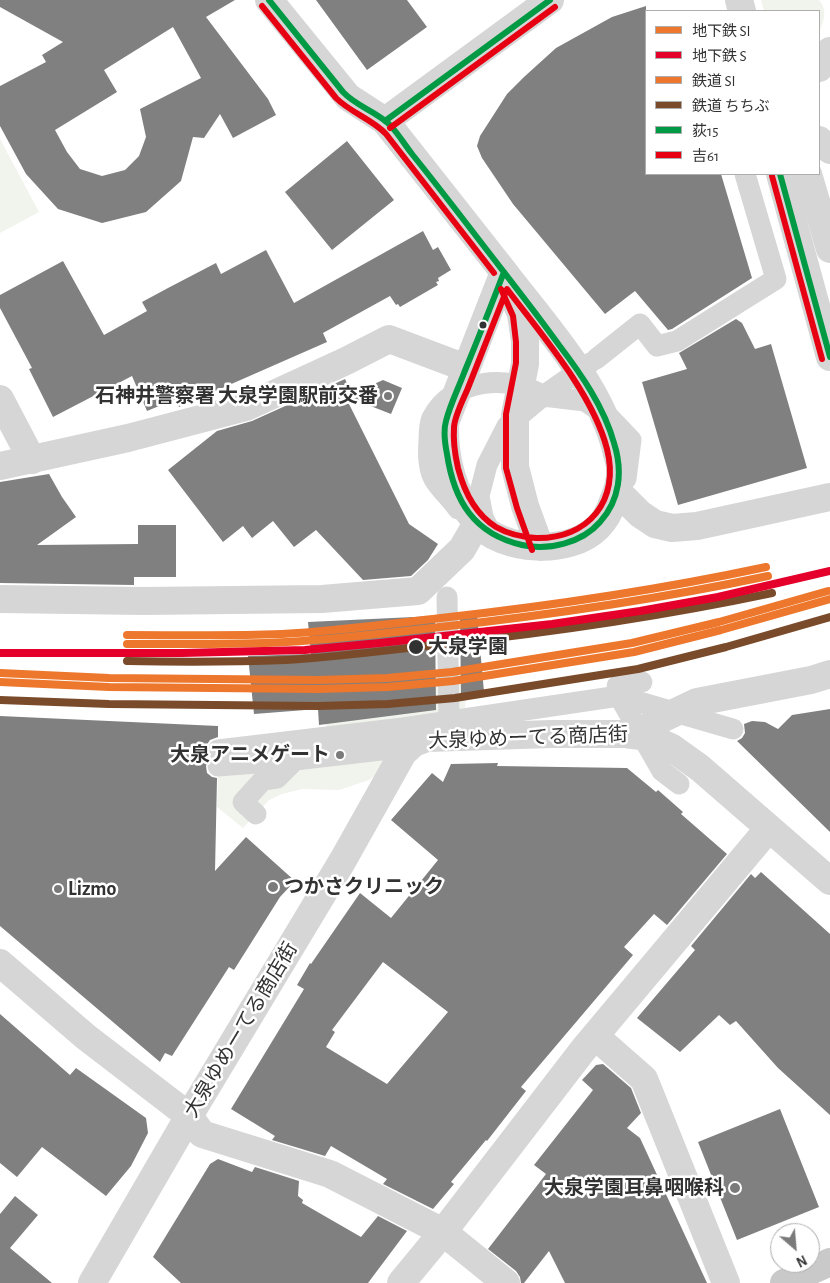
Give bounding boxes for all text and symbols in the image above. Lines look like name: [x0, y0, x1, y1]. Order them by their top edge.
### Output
legend: [645, 10, 820, 175]
text: 地下鉄 SI: [692, 24, 751, 39]
text: 地下鉄 S: [692, 49, 747, 64]
text: 鉄道 SI: [692, 74, 736, 89]
text: 鉄道 ちちぶ: [692, 99, 769, 114]
text: 荻15: [692, 124, 718, 139]
text: 吉61: [692, 149, 719, 164]
unlabelled marker: [478, 320, 488, 330]
place label: 石神井警察署 大泉学園駅前交番: [95, 384, 378, 408]
marker: 石神井警察署 大泉学園駅前交番: [382, 390, 394, 402]
place label: 大泉学園: [428, 635, 508, 659]
marker: 大泉学園: [407, 638, 425, 656]
street label: 大泉ゆめーてる商店街: [428, 723, 628, 753]
place label: 大泉アニメゲート: [170, 743, 330, 767]
marker: 大泉アニメゲート: [334, 749, 346, 761]
place label: つかさクリニック: [284, 875, 444, 899]
place label: Lizmo: [68, 877, 116, 901]
marker: つかさクリニック: [266, 880, 280, 894]
marker: Lizmo: [52, 883, 64, 895]
street label: 大泉ゆめーてる商店街: [179, 938, 303, 1122]
place label: 大泉学園耳鼻咽喉科: [544, 1176, 724, 1200]
marker: 大泉学園耳鼻咽喉科: [728, 1181, 742, 1195]
north arrow: [770, 1223, 820, 1273]
text: N: [794, 1252, 809, 1269]

